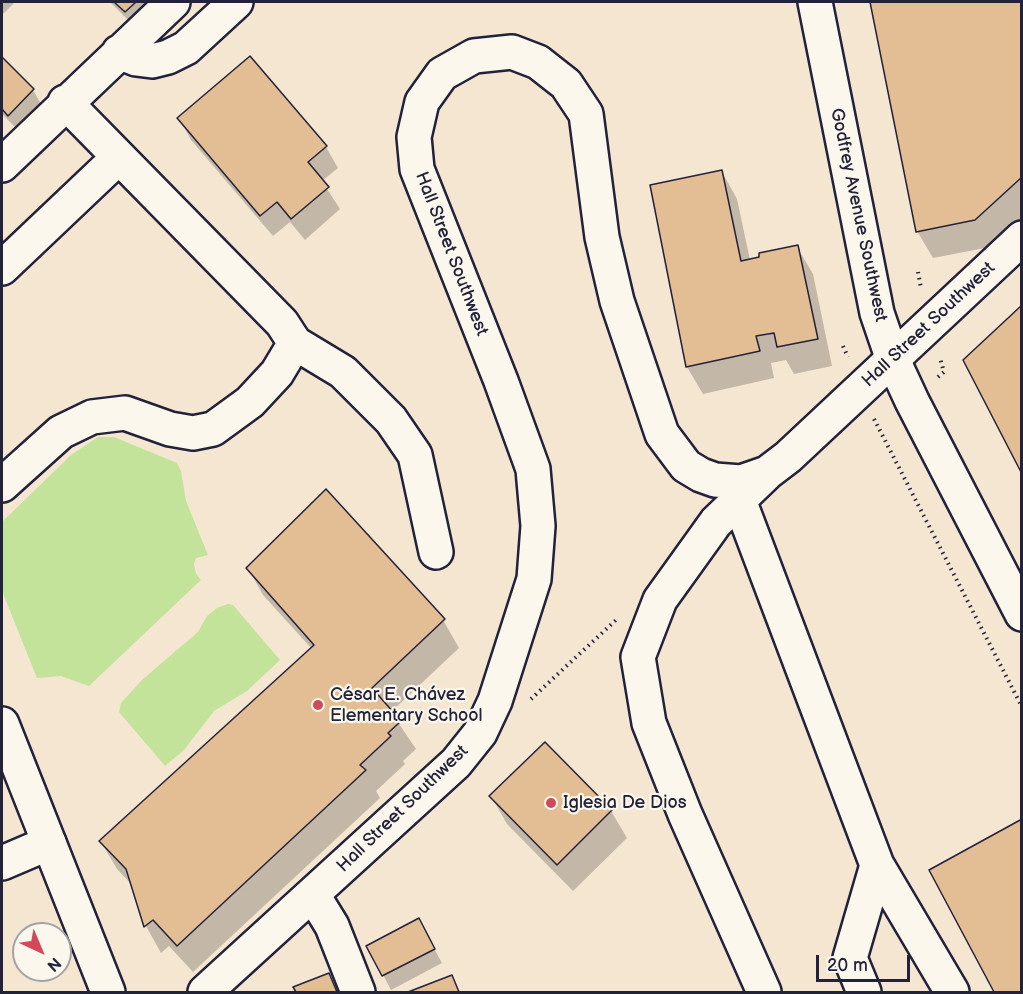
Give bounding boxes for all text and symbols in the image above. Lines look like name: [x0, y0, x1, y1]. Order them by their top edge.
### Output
street label: Godfrey Avenue Southwest: [825, 106, 891, 324]
street label: Hall Street Southwest: [410, 169, 492, 339]
street label: Hall Street Southwest: [858, 258, 1000, 392]
place label: César E. Chávez Elementary School: [330, 684, 483, 726]
marker: César E. Chávez Elementary School: [311, 698, 325, 712]
street label: Hall Street Southwest: [333, 741, 473, 877]
place label: Iglesia De Dios: [563, 792, 687, 814]
marker: Iglesia De Dios: [544, 796, 558, 810]
north arrow: [12, 922, 72, 982]
scale bar: [819, 943, 914, 981]
text: N: [43, 953, 64, 975]
text: 20 m: [827, 955, 868, 976]

